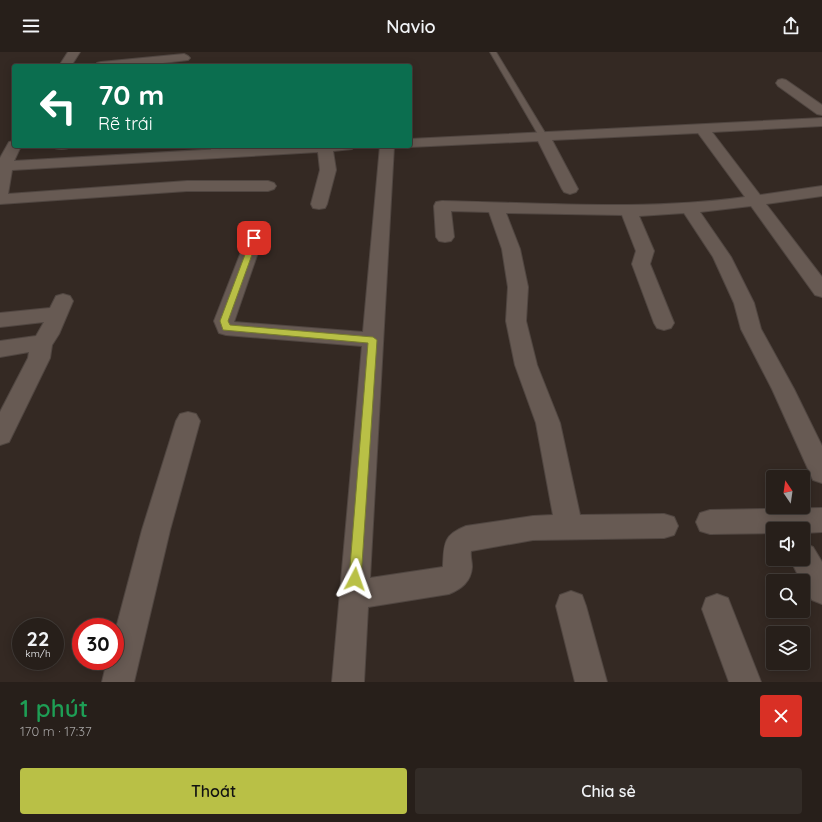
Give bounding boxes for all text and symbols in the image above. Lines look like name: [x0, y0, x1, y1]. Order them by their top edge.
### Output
icon: menu: [20, 15, 42, 37]
text: Navio: [386, 15, 436, 38]
icon: share: [780, 15, 802, 37]
text: 70 m: [98, 77, 164, 112]
icon: left: [32, 80, 84, 132]
text: Rẽ trái: [98, 112, 153, 135]
pin: [237, 221, 271, 255]
icon: arrive: [243, 227, 265, 249]
north arrow: [766, 470, 810, 514]
map controls: [766, 470, 810, 670]
button: sound: [766, 522, 810, 566]
position arrow: [334, 558, 376, 600]
button: search: [766, 574, 810, 618]
speed limit sign: 30: [72, 618, 124, 670]
text: 22: [27, 626, 49, 651]
button: layers: [766, 626, 810, 670]
text: km/h: [25, 647, 51, 660]
text: 1 phút: [20, 693, 88, 723]
button: close: [760, 695, 802, 737]
text: 170 m · 17:37: [20, 723, 92, 739]
button: Thoát: [20, 768, 407, 814]
button: Chia sẻ: [415, 768, 802, 814]

